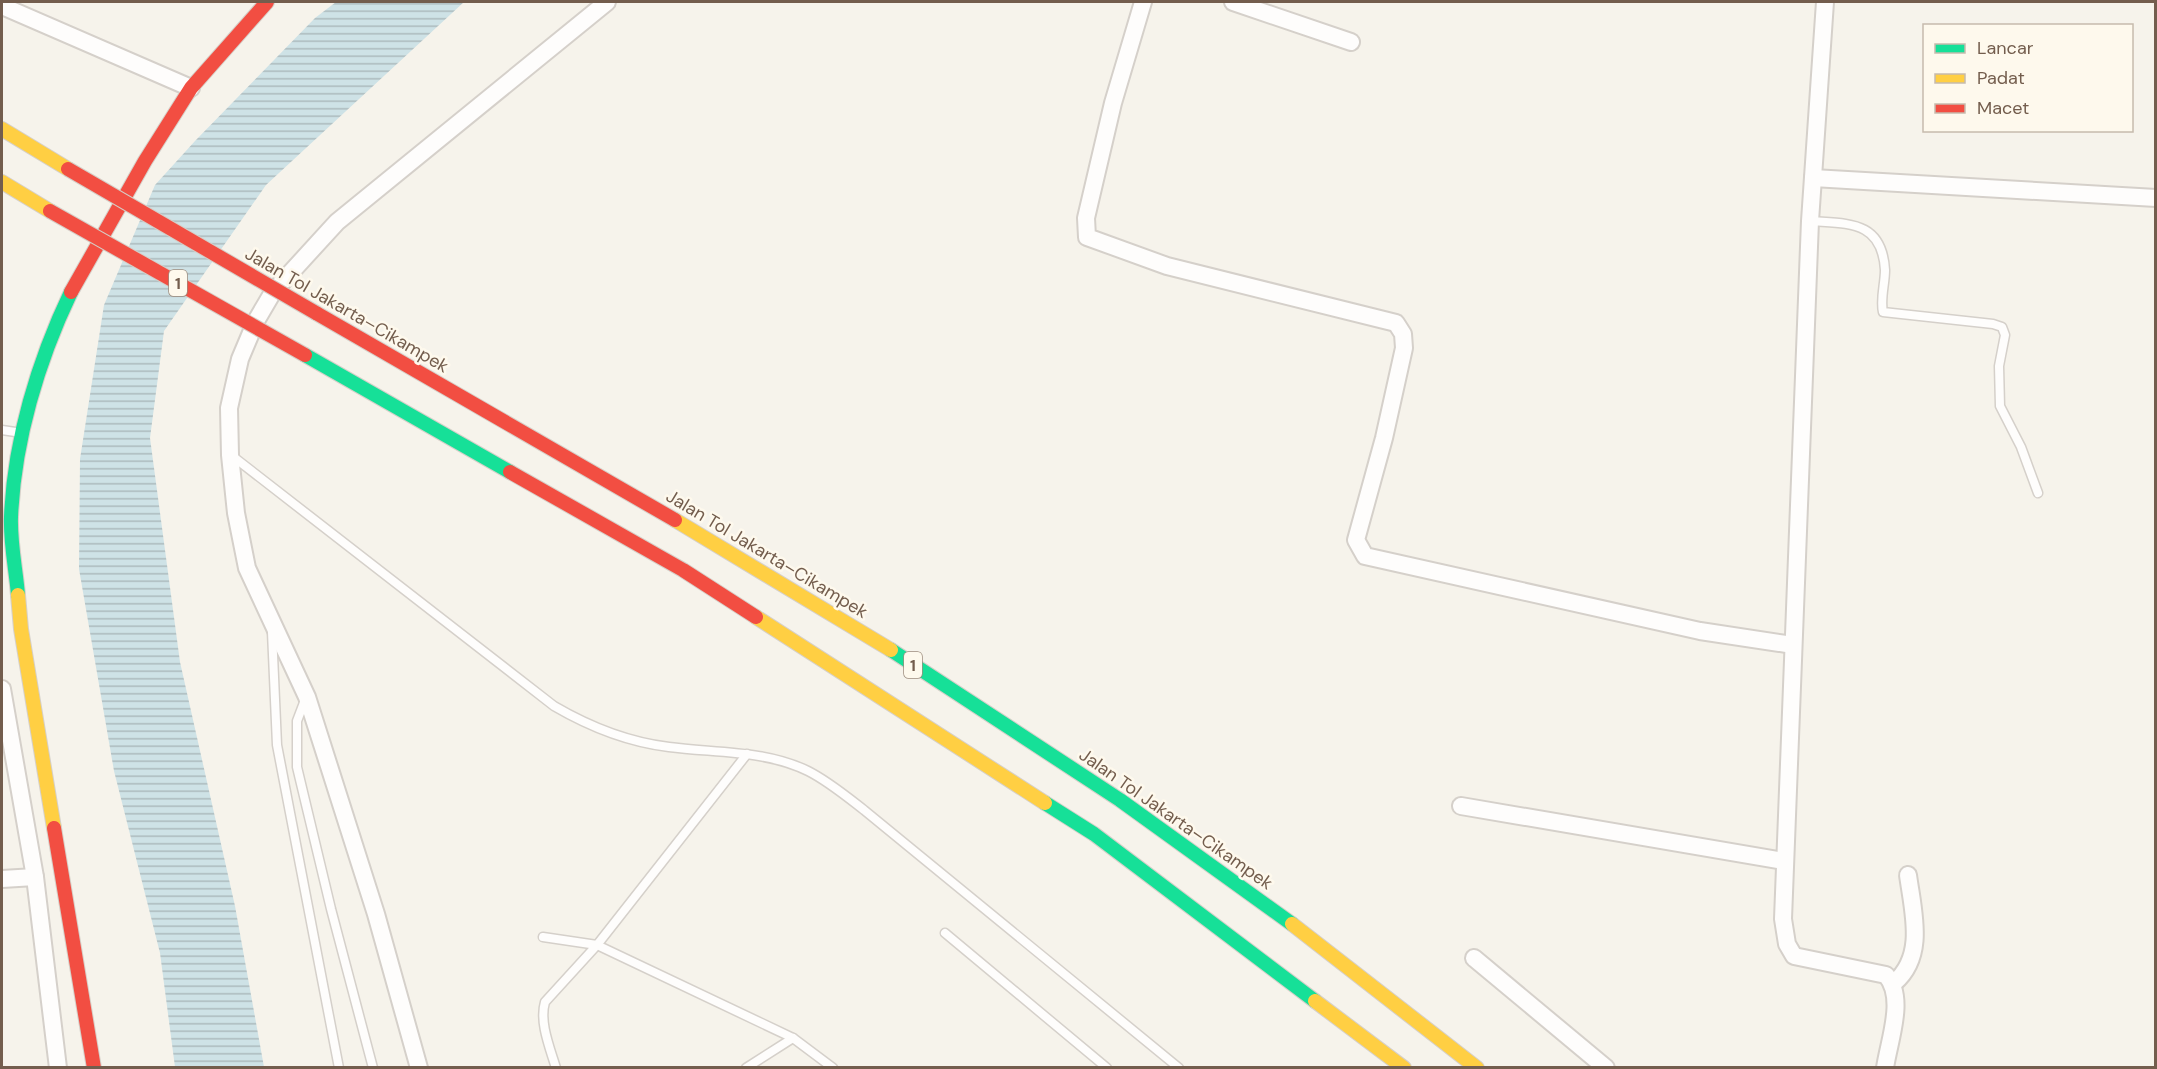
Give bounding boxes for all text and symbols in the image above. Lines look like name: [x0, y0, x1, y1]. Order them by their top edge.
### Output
legend: [1923, 24, 2133, 132]
text: Lancar: [1977, 36, 2034, 60]
text: Padat: [1977, 66, 2025, 90]
text: Macet: [1977, 96, 2029, 120]
street label: Jalan Tol Jakarta–Cikampek: [241, 242, 453, 378]
road number: 1: [169, 270, 187, 296]
street label: Jalan Tol Jakarta–Cikampek: [662, 484, 872, 624]
road number: 1: [904, 652, 922, 678]
street label: Jalan Tol Jakarta–Cikampek: [1074, 743, 1278, 895]

